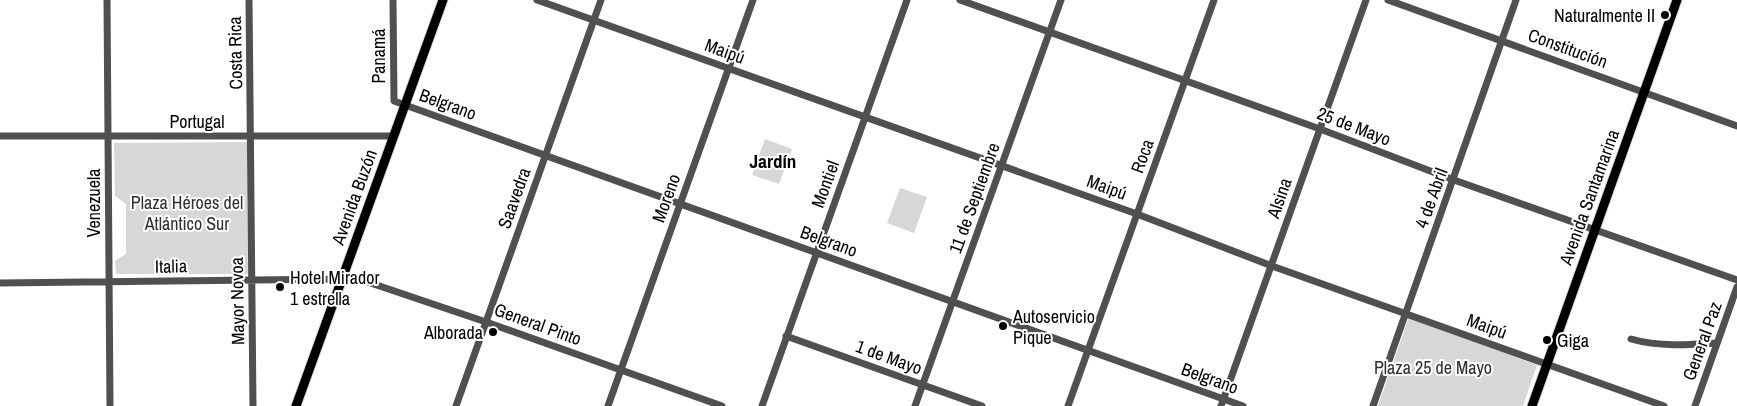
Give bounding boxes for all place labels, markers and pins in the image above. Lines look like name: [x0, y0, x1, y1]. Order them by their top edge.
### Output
place label: Naturalmente II: [1554, 3, 1655, 28]
marker: Naturalmente II: [1659, 9, 1671, 21]
place label: Hotel Mirador 1 estrella: [290, 265, 379, 311]
marker: Hotel Mirador 1 estrella: [274, 281, 286, 293]
place label: Autoservicio Pique: [1012, 304, 1095, 350]
place label: Alborada: [423, 320, 483, 345]
marker: Autoservicio Pique: [997, 320, 1009, 332]
marker: Alborada: [487, 326, 499, 338]
place label: Giga: [1557, 328, 1589, 353]
marker: Giga: [1541, 334, 1553, 346]

